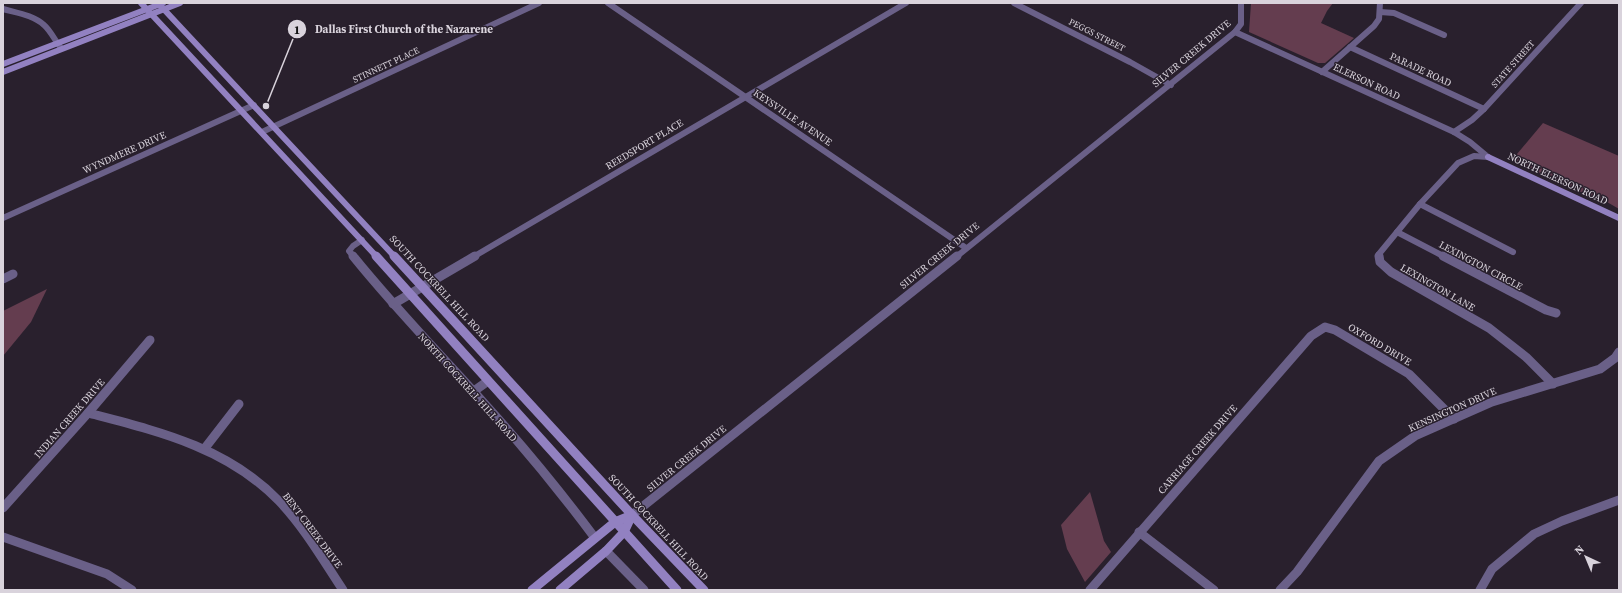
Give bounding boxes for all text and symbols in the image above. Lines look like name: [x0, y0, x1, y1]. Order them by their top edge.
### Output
street label: PEGGS STREET: [1067, 16, 1128, 55]
street label: SILVER CREEK DRIVE: [1149, 17, 1233, 90]
callout: Dallas First Church of the Nazarene: [287, 18, 501, 41]
text: 1: [294, 22, 300, 38]
text: Dallas First Church of the Nazarene: [315, 22, 493, 37]
street label: STATE STREET: [1489, 37, 1538, 90]
street label: STINNETT PLACE: [351, 44, 422, 86]
street label: PARADE ROAD: [1388, 49, 1454, 89]
street label: ELERSON ROAD: [1331, 60, 1402, 103]
street label: KEYSVILLE AVENUE: [751, 86, 835, 149]
street label: REEDSPORT PLACE: [603, 116, 685, 173]
street label: WYNDMERE DRIVE: [81, 128, 168, 177]
street label: NORTH ELERSON ROAD: [1506, 150, 1610, 207]
street label: SILVER CREEK DRIVE: [897, 219, 982, 292]
street label: SOUTH COCKRELL HILL ROAD: [387, 232, 492, 344]
street label: LEXINGTON CIRCLE: [1437, 238, 1525, 293]
street label: LEXINGTON LANE: [1398, 261, 1477, 314]
street label: OXFORD DRIVE: [1346, 320, 1414, 368]
street label: NORTH COCKRELL HILL ROAD: [415, 330, 520, 444]
street label: INDIAN CREEK DRIVE: [31, 376, 108, 461]
street label: KENSINGTON DRIVE: [1406, 384, 1498, 435]
street label: CARRIAGE CREEK DRIVE: [1155, 402, 1240, 497]
street label: SILVER CREEK DRIVE: [644, 422, 729, 495]
street label: SOUTH COCKRELL HILL ROAD: [606, 471, 711, 583]
street label: BENT CREEK DRIVE: [280, 490, 345, 571]
north arrow: [1566, 537, 1606, 577]
text: N: [1571, 542, 1587, 558]

